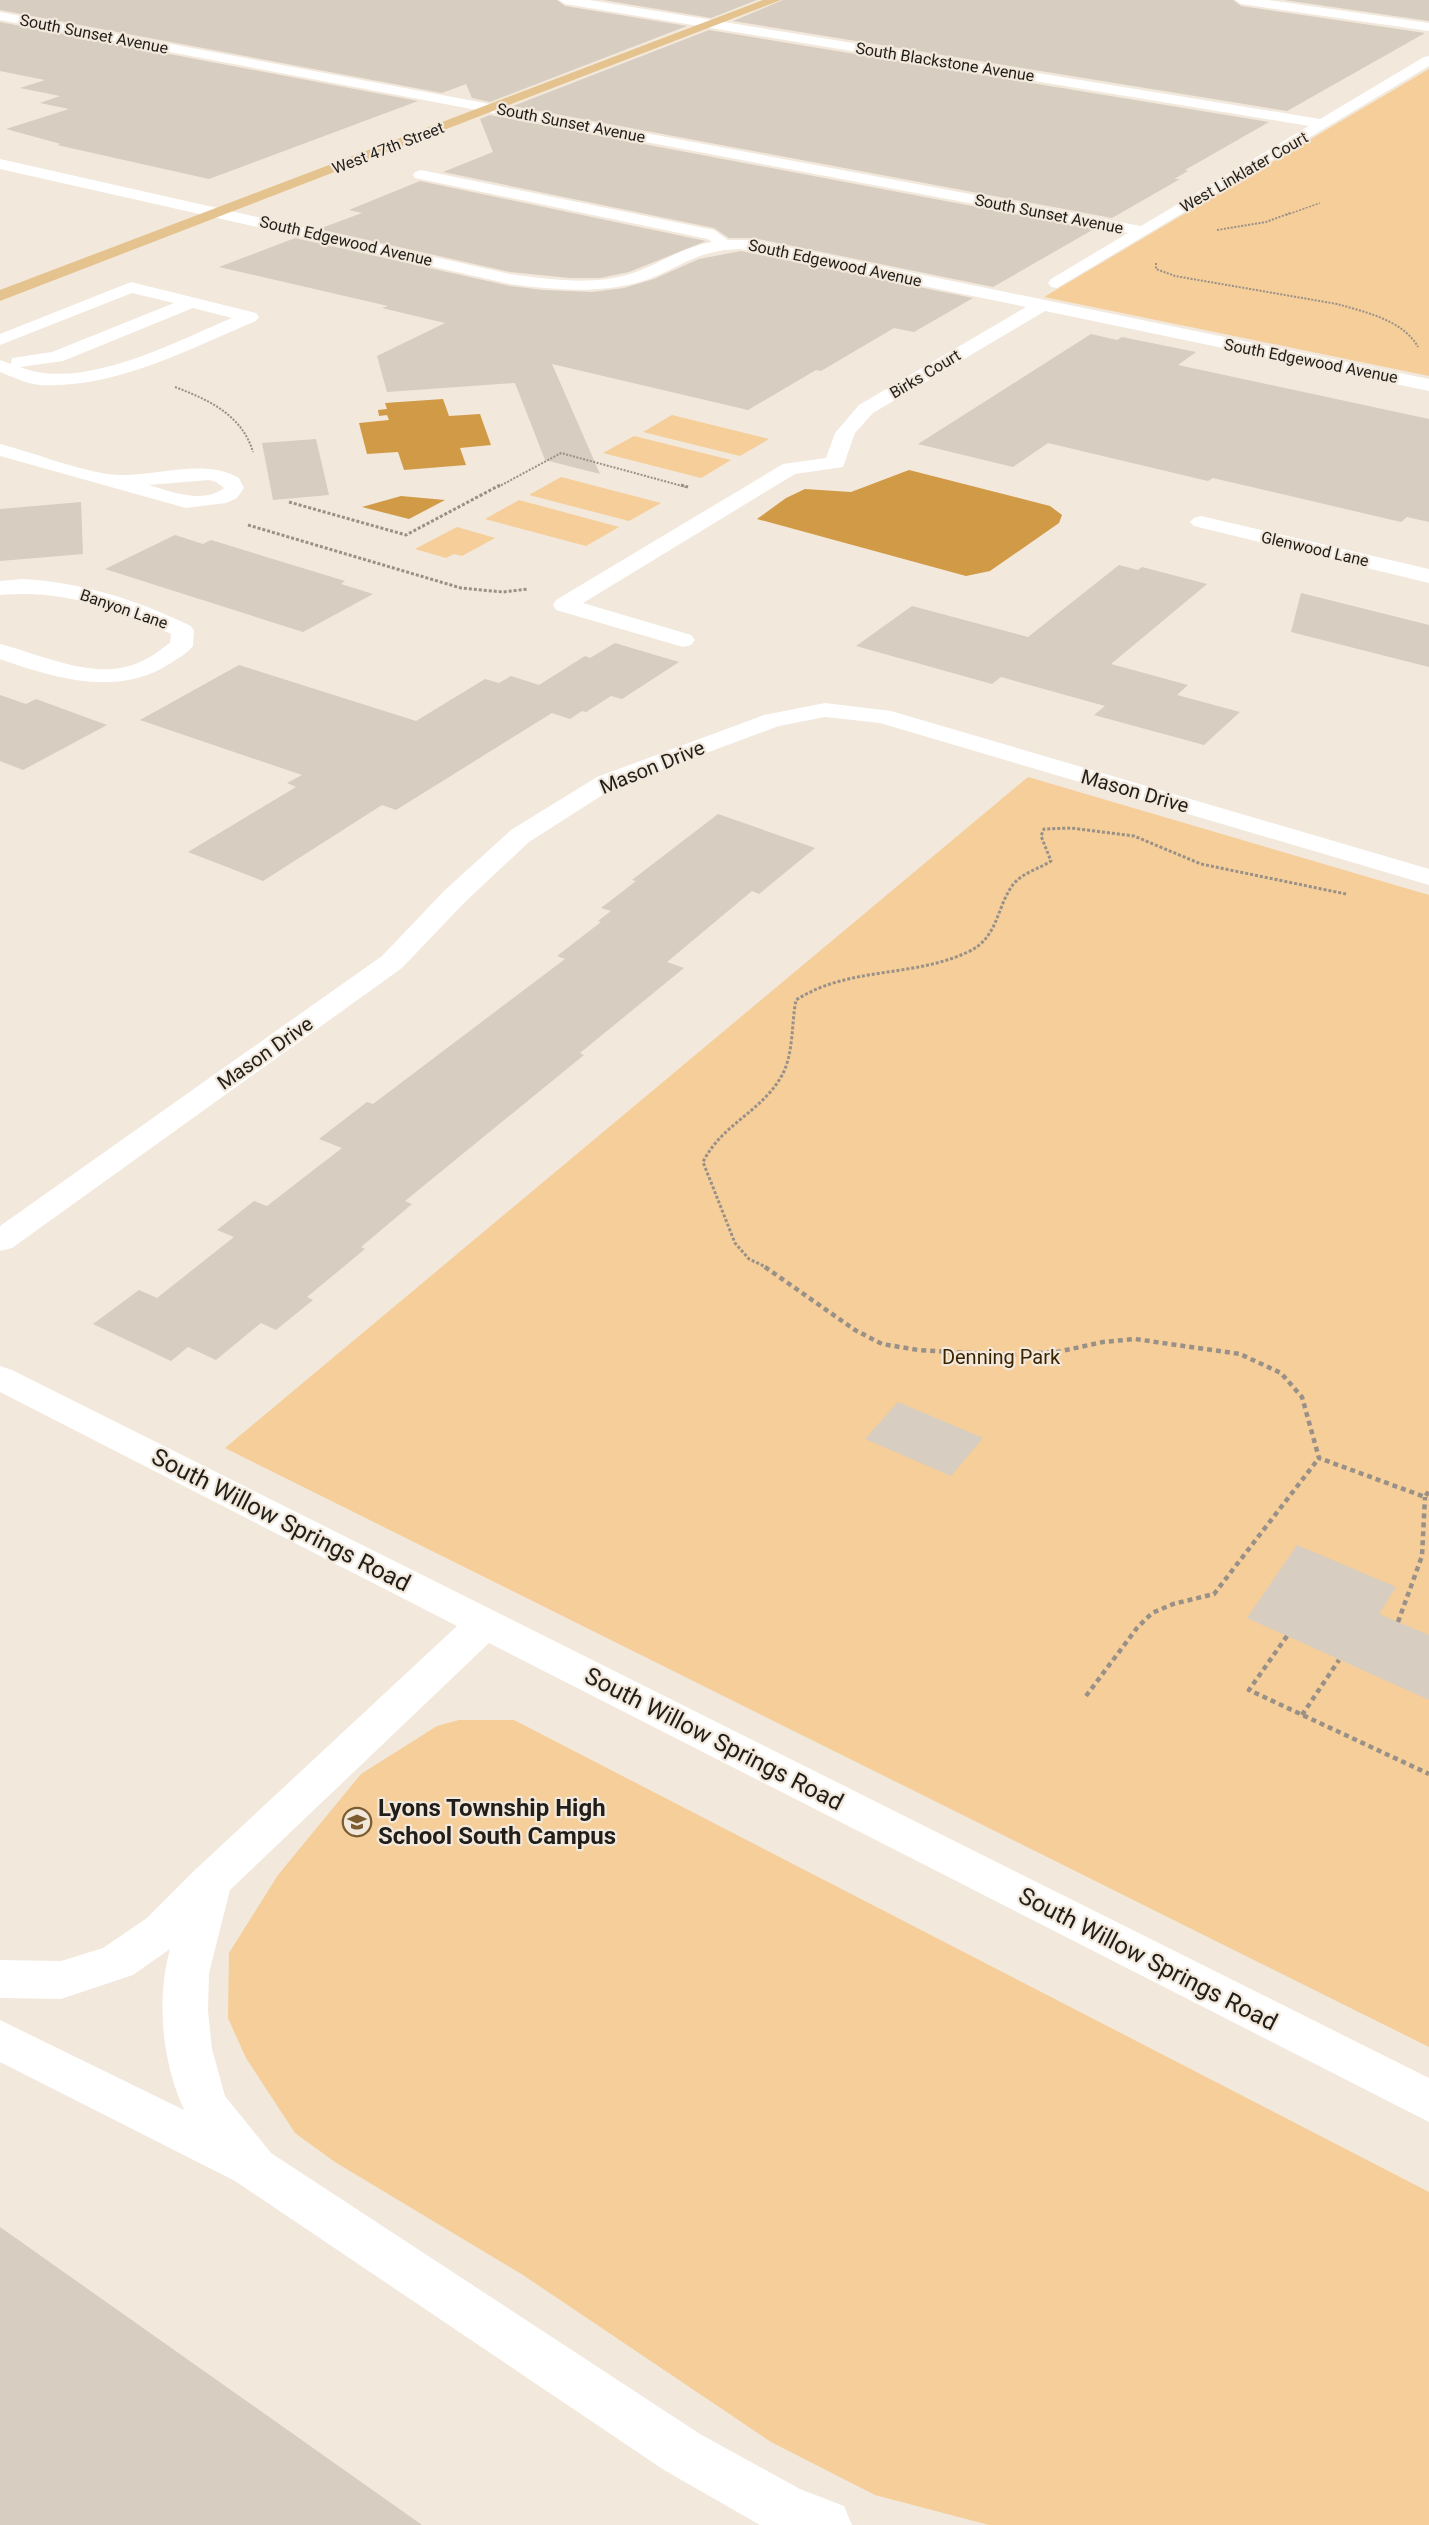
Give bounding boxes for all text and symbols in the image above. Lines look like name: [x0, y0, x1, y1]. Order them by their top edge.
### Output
street label: South Sunset Avenue: [18, 10, 170, 58]
street label: South Blackstone Avenue: [854, 38, 1036, 86]
street label: South Sunset Avenue: [495, 99, 647, 147]
street label: West 47th Street: [329, 118, 447, 178]
street label: West Linklater Court: [1177, 128, 1311, 216]
street label: South Sunset Avenue: [973, 190, 1125, 238]
street label: South Edgewood Avenue: [258, 212, 434, 270]
street label: South Edgewood Avenue: [747, 235, 923, 291]
street label: South Edgewood Avenue: [1223, 335, 1399, 387]
street label: Birks Court: [886, 346, 964, 402]
street label: Glenwood Lane: [1259, 527, 1371, 571]
street label: Banyon Lane: [78, 585, 170, 633]
street label: Mason Drive: [596, 735, 708, 799]
street label: Mason Drive: [1078, 764, 1192, 818]
street label: Mason Drive: [213, 1011, 317, 1095]
park label: Denning Park: [942, 1345, 1061, 1369]
street label: South Willow Springs Road: [147, 1442, 415, 1598]
street label: South Willow Springs Road: [580, 1661, 848, 1817]
place label: Lyons Township High School South Campus: [378, 1794, 616, 1850]
school or university icon: Lyons Township High School South Campus: [341, 1806, 373, 1838]
street label: South Willow Springs Road: [1014, 1881, 1282, 2037]

